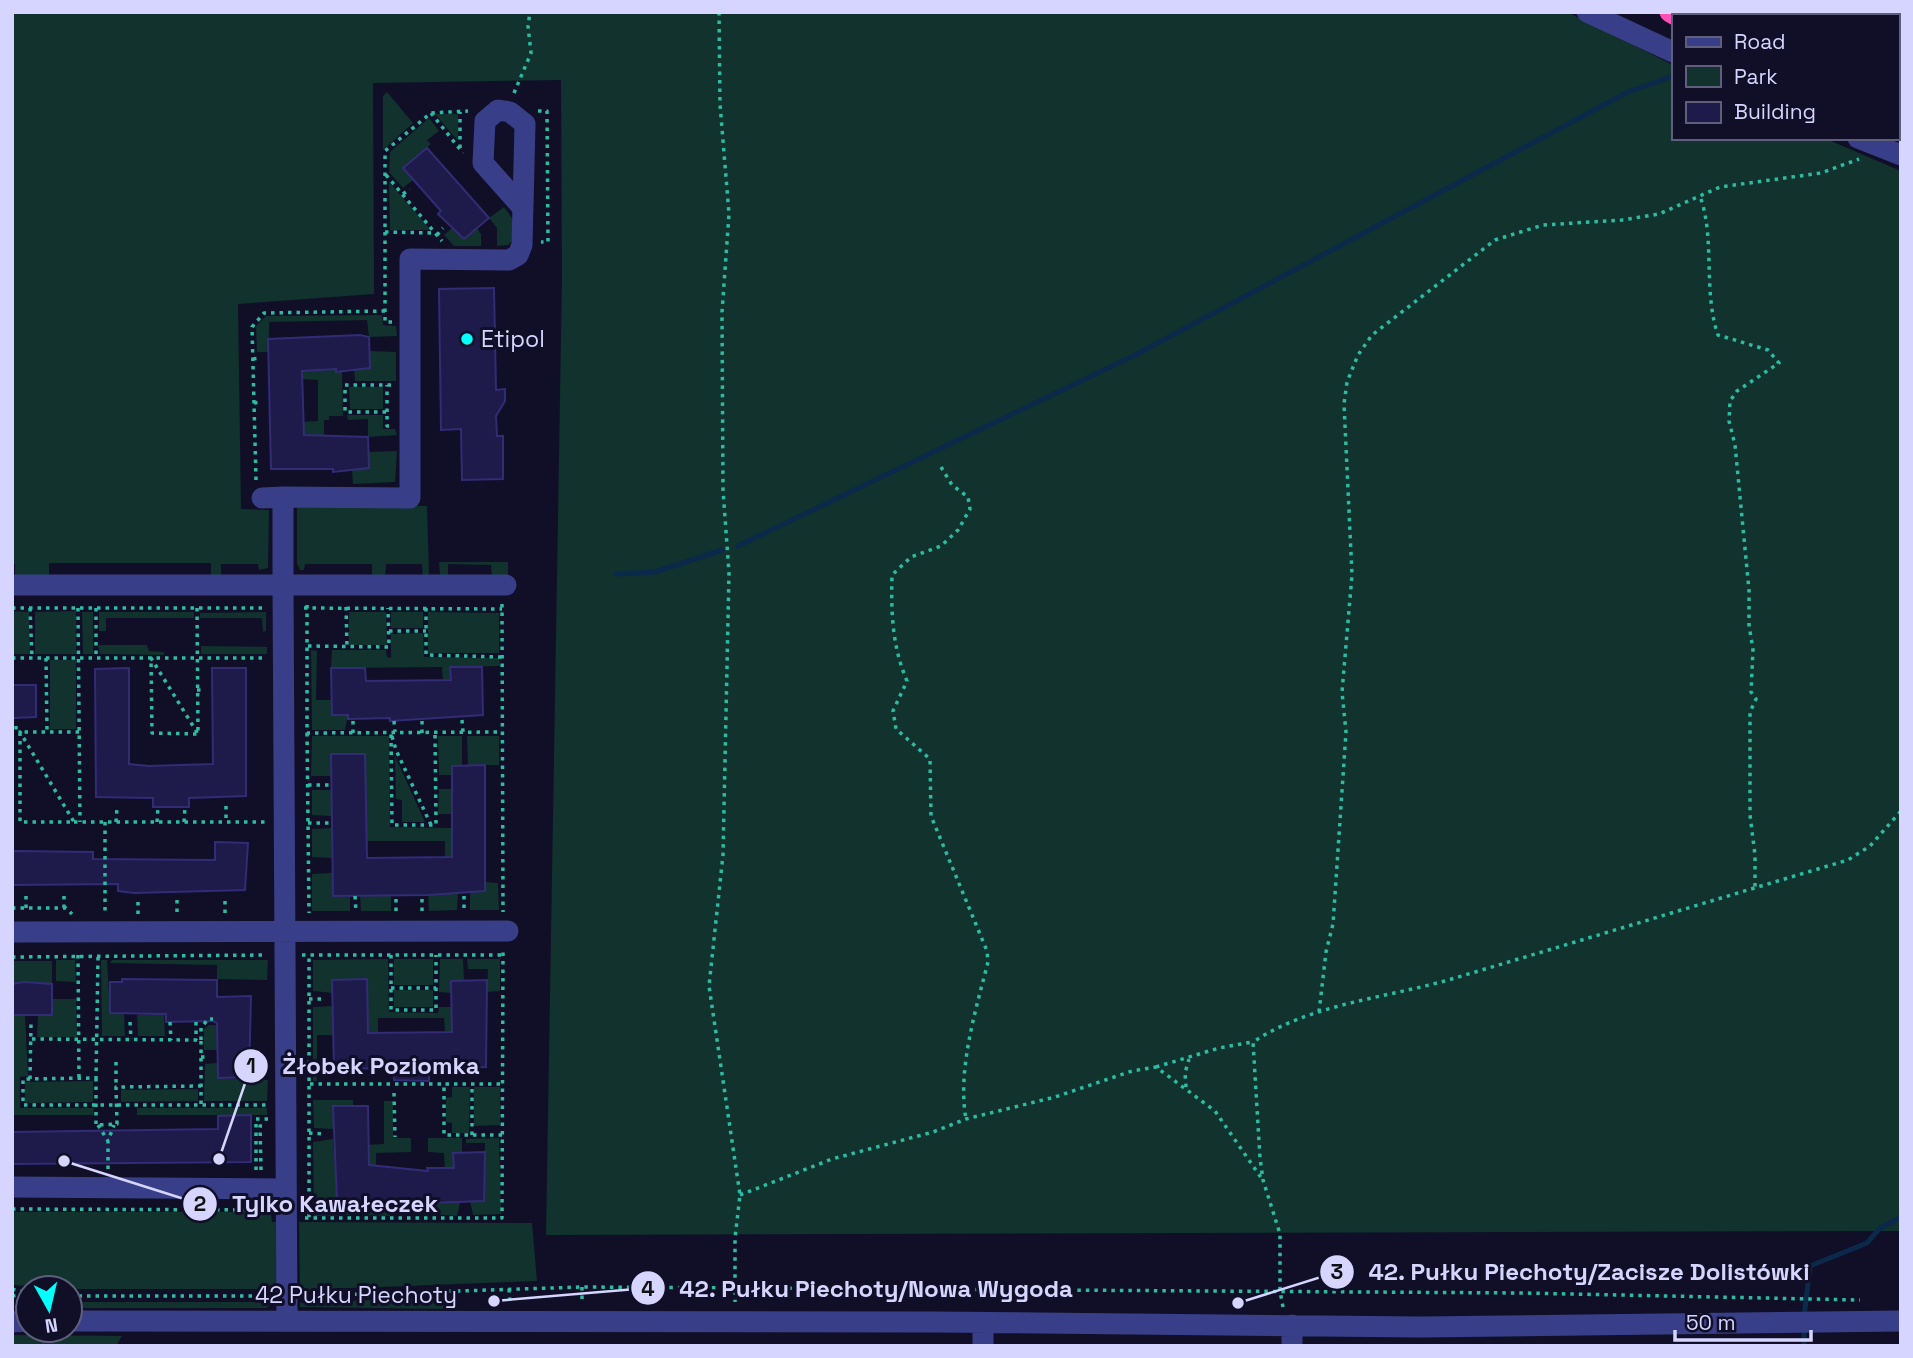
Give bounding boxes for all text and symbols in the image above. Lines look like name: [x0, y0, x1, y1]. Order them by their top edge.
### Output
legend: [1672, 14, 1899, 140]
text: Road: [1734, 28, 1786, 55]
text: Park: [1734, 63, 1778, 90]
text: Building: [1734, 98, 1816, 125]
place label: Etipol: [481, 324, 545, 354]
marker: Etipol: [459, 331, 475, 347]
callout: Żłobek Poziomka: [233, 1043, 494, 1088]
text: Żłobek Poziomka: [282, 1050, 480, 1081]
text: 1: [246, 1052, 256, 1079]
callout: Tylko Kawałeczek: [183, 1182, 452, 1227]
text: Tylko Kawałeczek: [232, 1188, 438, 1219]
text: 2: [194, 1190, 206, 1217]
callout: 42. Pułku Piechoty/Zacisze Dolistówki: [1320, 1249, 1824, 1294]
text: 42. Pułku Piechoty/Zacisze Dolistówki: [1368, 1256, 1810, 1287]
text: 3: [1331, 1258, 1343, 1285]
callout: 42. Pułku Piechoty/Nowa Wygoda: [630, 1266, 1088, 1311]
text: 42. Pułku Piechoty/Nowa Wygoda: [679, 1273, 1073, 1304]
north arrow: [14, 1274, 84, 1344]
text: 4: [641, 1275, 655, 1302]
street label: 42 Pułku Piechoty: [255, 1280, 457, 1310]
scale bar: [1675, 1298, 1812, 1342]
text: 50 m: [1686, 1309, 1736, 1336]
text: N: [43, 1312, 59, 1339]

